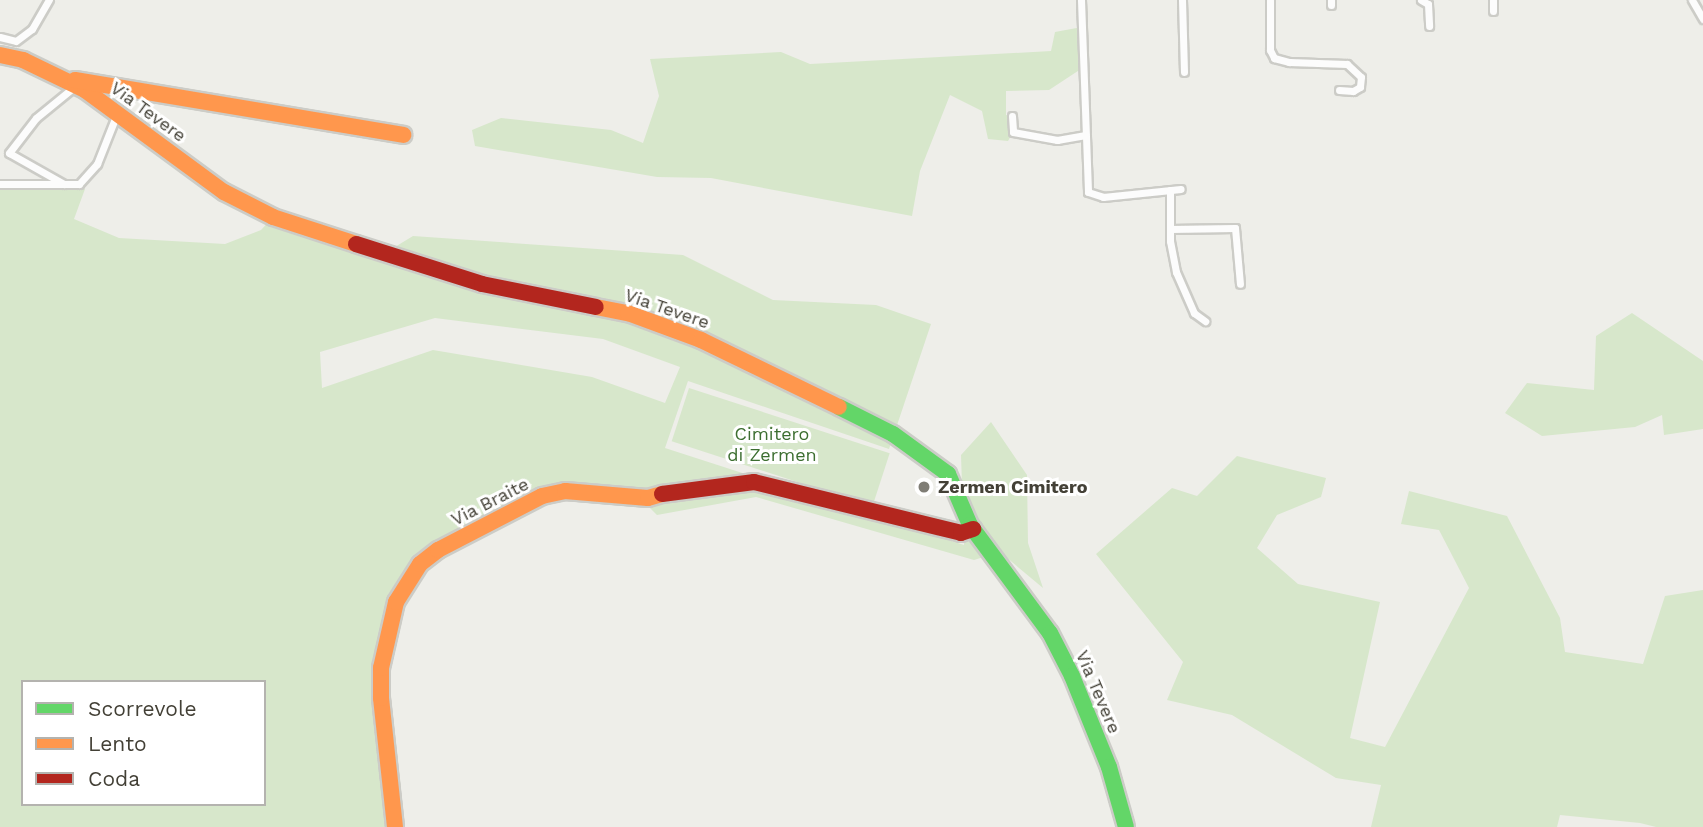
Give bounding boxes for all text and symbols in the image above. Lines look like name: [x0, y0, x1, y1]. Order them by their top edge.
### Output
street label: Via Tevere: [106, 77, 190, 147]
street label: Via Tevere: [621, 284, 713, 334]
park label: Cimitero di Zermen: [727, 424, 817, 466]
street label: Via Braite: [447, 473, 533, 531]
place label: Zermen Cimitero: [938, 476, 1087, 498]
marker: Zermen Cimitero: [916, 479, 932, 495]
street label: Via Tevere: [1071, 647, 1125, 737]
legend: [21, 680, 266, 806]
text: Scorrevole: [88, 696, 197, 721]
text: Lento: [88, 731, 147, 756]
text: Coda: [88, 766, 140, 791]

